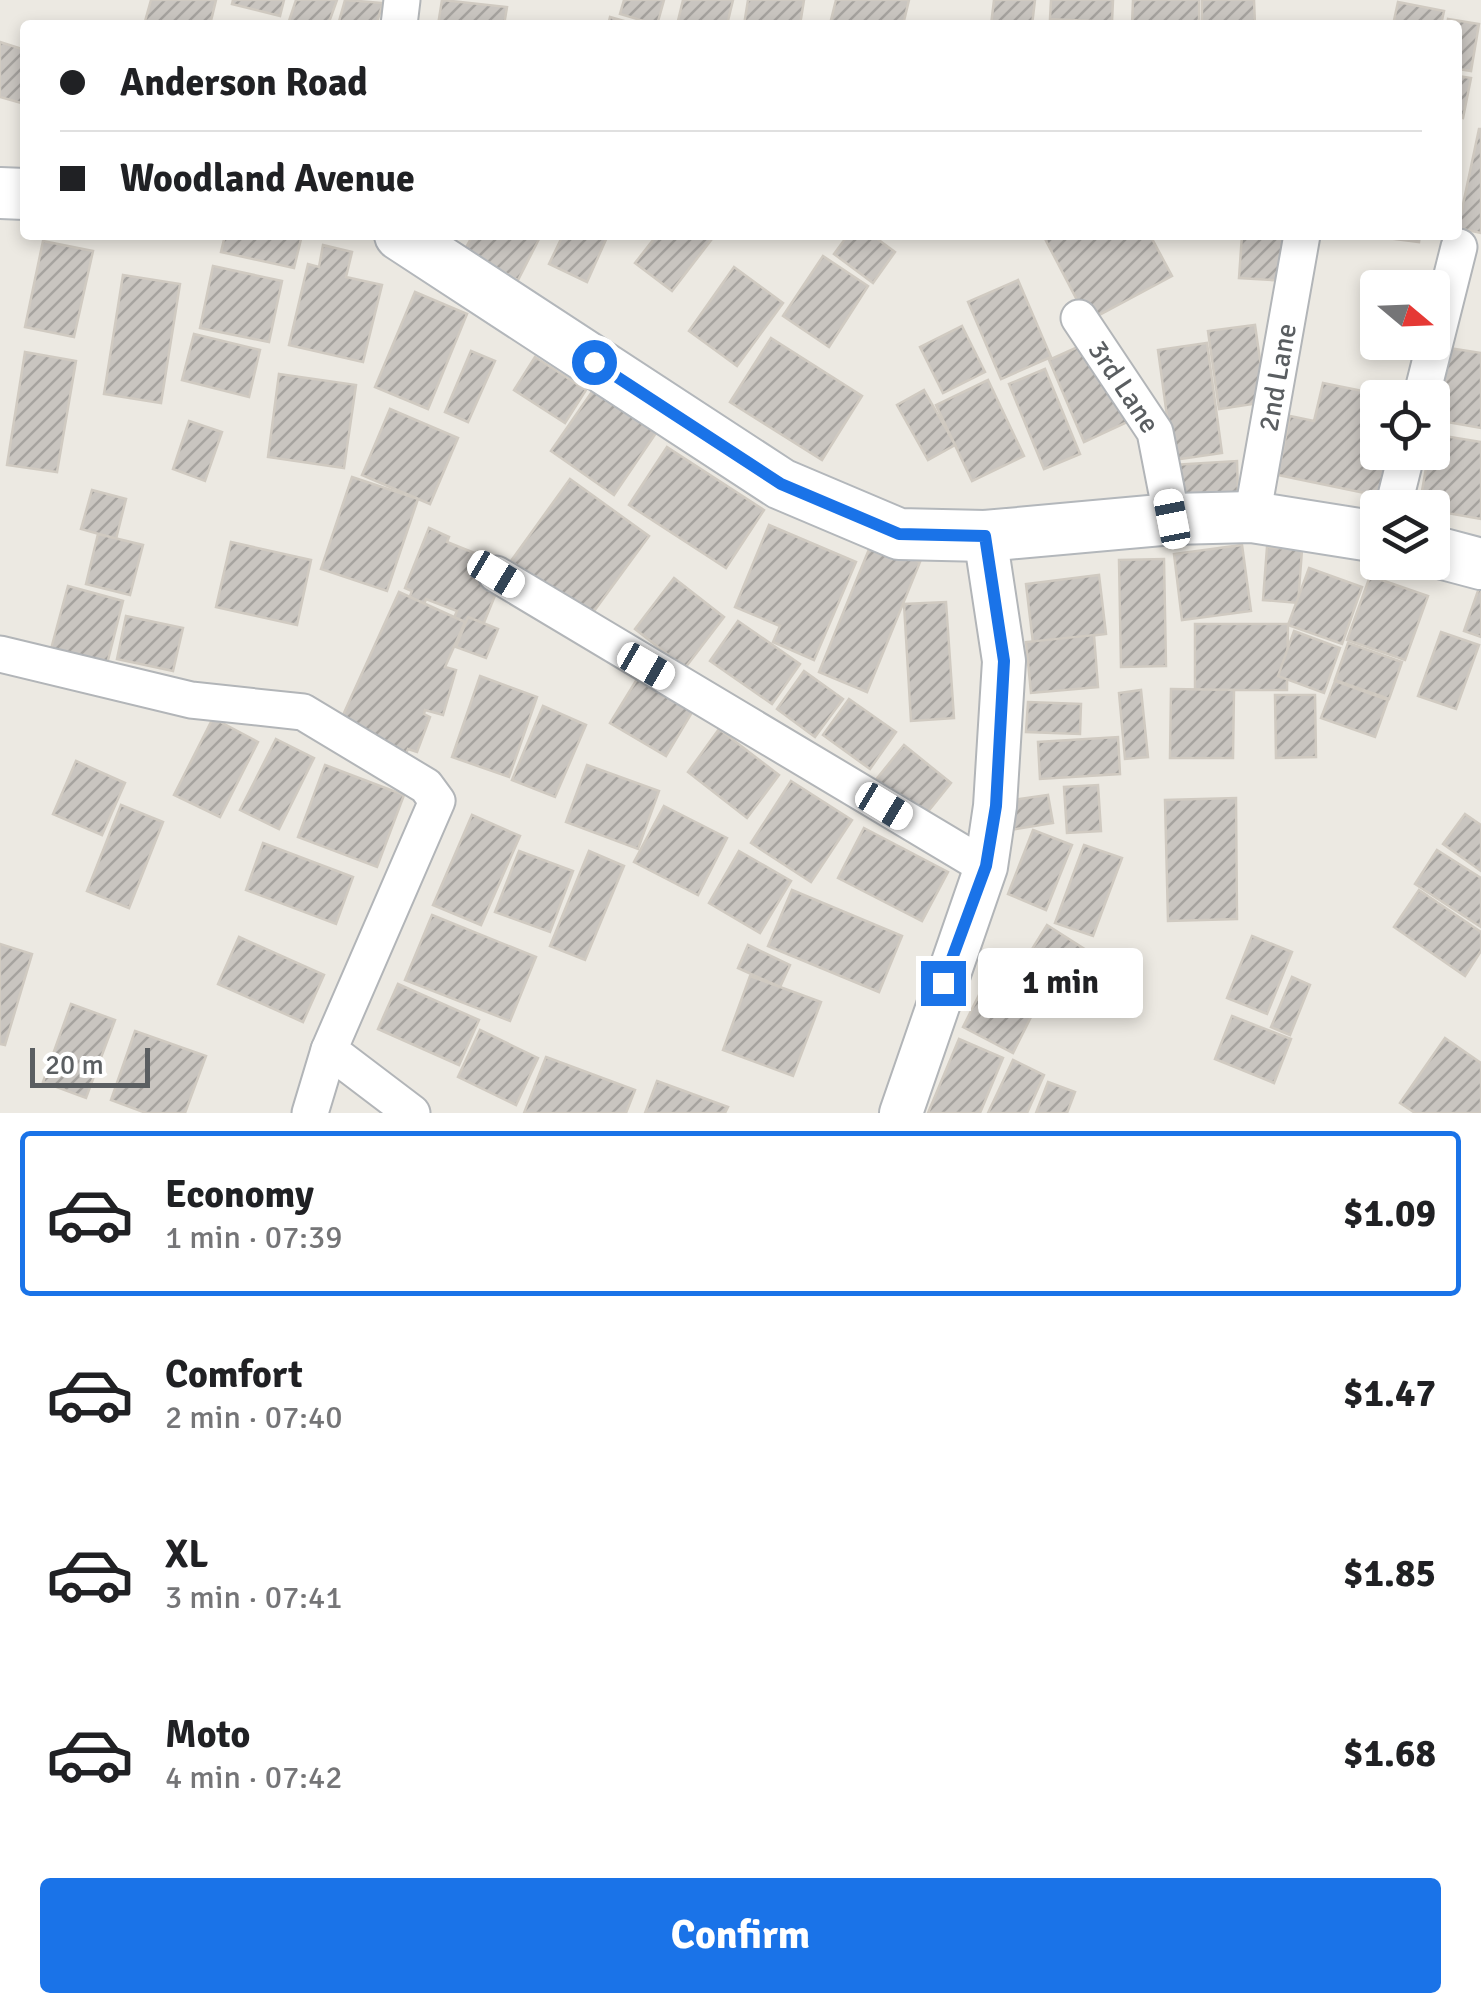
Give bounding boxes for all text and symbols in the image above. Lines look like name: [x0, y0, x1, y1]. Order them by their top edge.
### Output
text: Anderson Road: [120, 59, 368, 106]
text: Woodland Avenue: [120, 155, 415, 202]
north arrow: [1360, 270, 1450, 360]
map controls: [1360, 270, 1450, 580]
street label: 2nd Lane: [1251, 321, 1304, 434]
street label: 3rd Lane: [1081, 334, 1167, 439]
route start: [572, 340, 617, 385]
button: locate: [1360, 380, 1450, 470]
car: [1152, 487, 1192, 551]
button: layers: [1360, 490, 1450, 580]
car: [463, 546, 529, 602]
car: [613, 638, 679, 694]
car: [851, 778, 917, 834]
callout: 1 min: [978, 948, 1143, 1018]
route end: [921, 961, 966, 1006]
text: 1 min: [1022, 963, 1099, 1002]
scale bar: [30, 1043, 150, 1088]
text: 20 m: [45, 1048, 104, 1082]
icon: car: [45, 1169, 135, 1259]
text: Economy: [165, 1171, 314, 1218]
text: $1.09: [1343, 1190, 1436, 1237]
text: 1 min · 07:39: [165, 1218, 343, 1257]
icon: car: [45, 1349, 135, 1439]
text: Comfort: [165, 1351, 303, 1398]
text: $1.47: [1343, 1370, 1436, 1417]
text: 2 min · 07:40: [165, 1398, 343, 1437]
icon: car: [45, 1529, 135, 1619]
text: XL: [165, 1531, 208, 1578]
text: $1.85: [1343, 1550, 1436, 1597]
text: 3 min · 07:41: [165, 1578, 343, 1617]
icon: car: [45, 1709, 135, 1799]
text: Moto: [165, 1711, 250, 1758]
text: $1.68: [1343, 1730, 1436, 1777]
text: 4 min · 07:42: [165, 1758, 343, 1797]
button: Confirm: [40, 1878, 1441, 1993]

